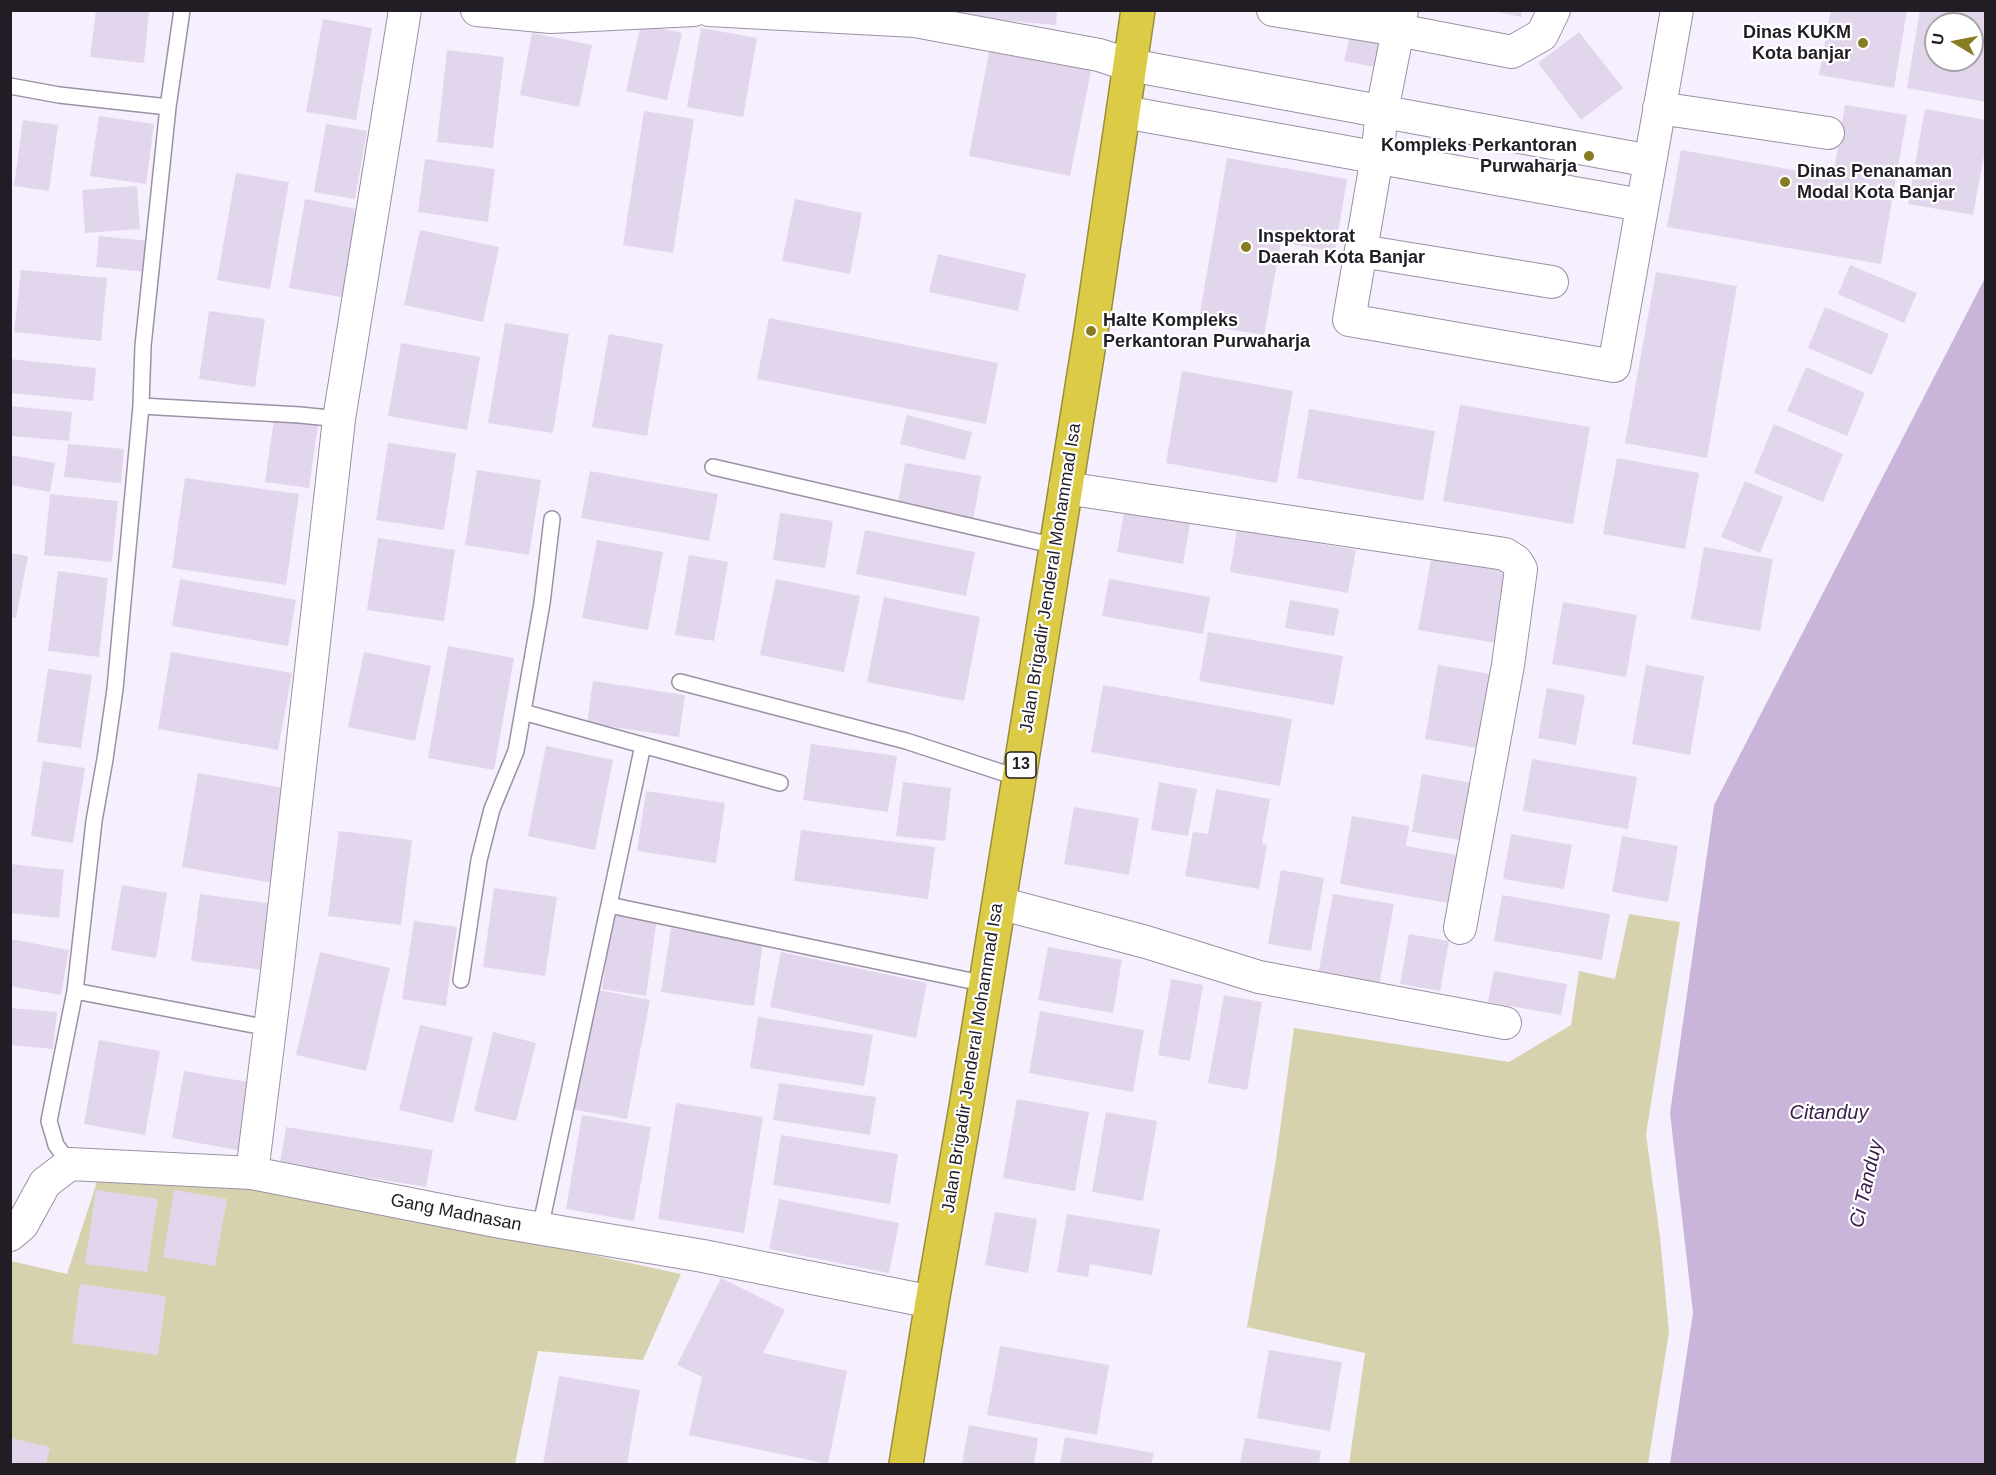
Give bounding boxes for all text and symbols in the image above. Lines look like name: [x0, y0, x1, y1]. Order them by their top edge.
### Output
north arrow: [1924, 12, 1984, 72]
place label: Dinas KUKM Kota banjar: [1743, 22, 1851, 64]
text: U: [1928, 32, 1947, 46]
marker: Dinas KUKM Kota banjar: [1856, 36, 1870, 50]
place label: Kompleks Perkantoran Purwaharja: [1381, 135, 1577, 178]
marker: Kompleks Perkantoran Purwaharja: [1582, 149, 1596, 163]
place label: Dinas Penanaman Modal Kota Banjar: [1797, 161, 1955, 204]
marker: Dinas Penanaman Modal Kota Banjar: [1778, 175, 1792, 189]
place label: Inspektorat Daerah Kota Banjar: [1258, 226, 1425, 268]
marker: Inspektorat Daerah Kota Banjar: [1239, 240, 1253, 254]
place label: Halte Kompleks Perkantoran Purwaharja: [1103, 310, 1310, 352]
marker: Halte Kompleks Perkantoran Purwaharja: [1084, 324, 1098, 338]
street label: Jalan Brigadir Jenderal Mohammad Isa: [1016, 422, 1086, 734]
road number: 13: [1006, 752, 1036, 778]
street label: Jalan Brigadir Jenderal Mohammad Isa: [938, 902, 1008, 1214]
water label: Citanduy: [1790, 1101, 1868, 1125]
water label: Ci Tanduy: [1845, 1138, 1889, 1230]
street label: Gang Madnasan: [389, 1190, 523, 1236]

